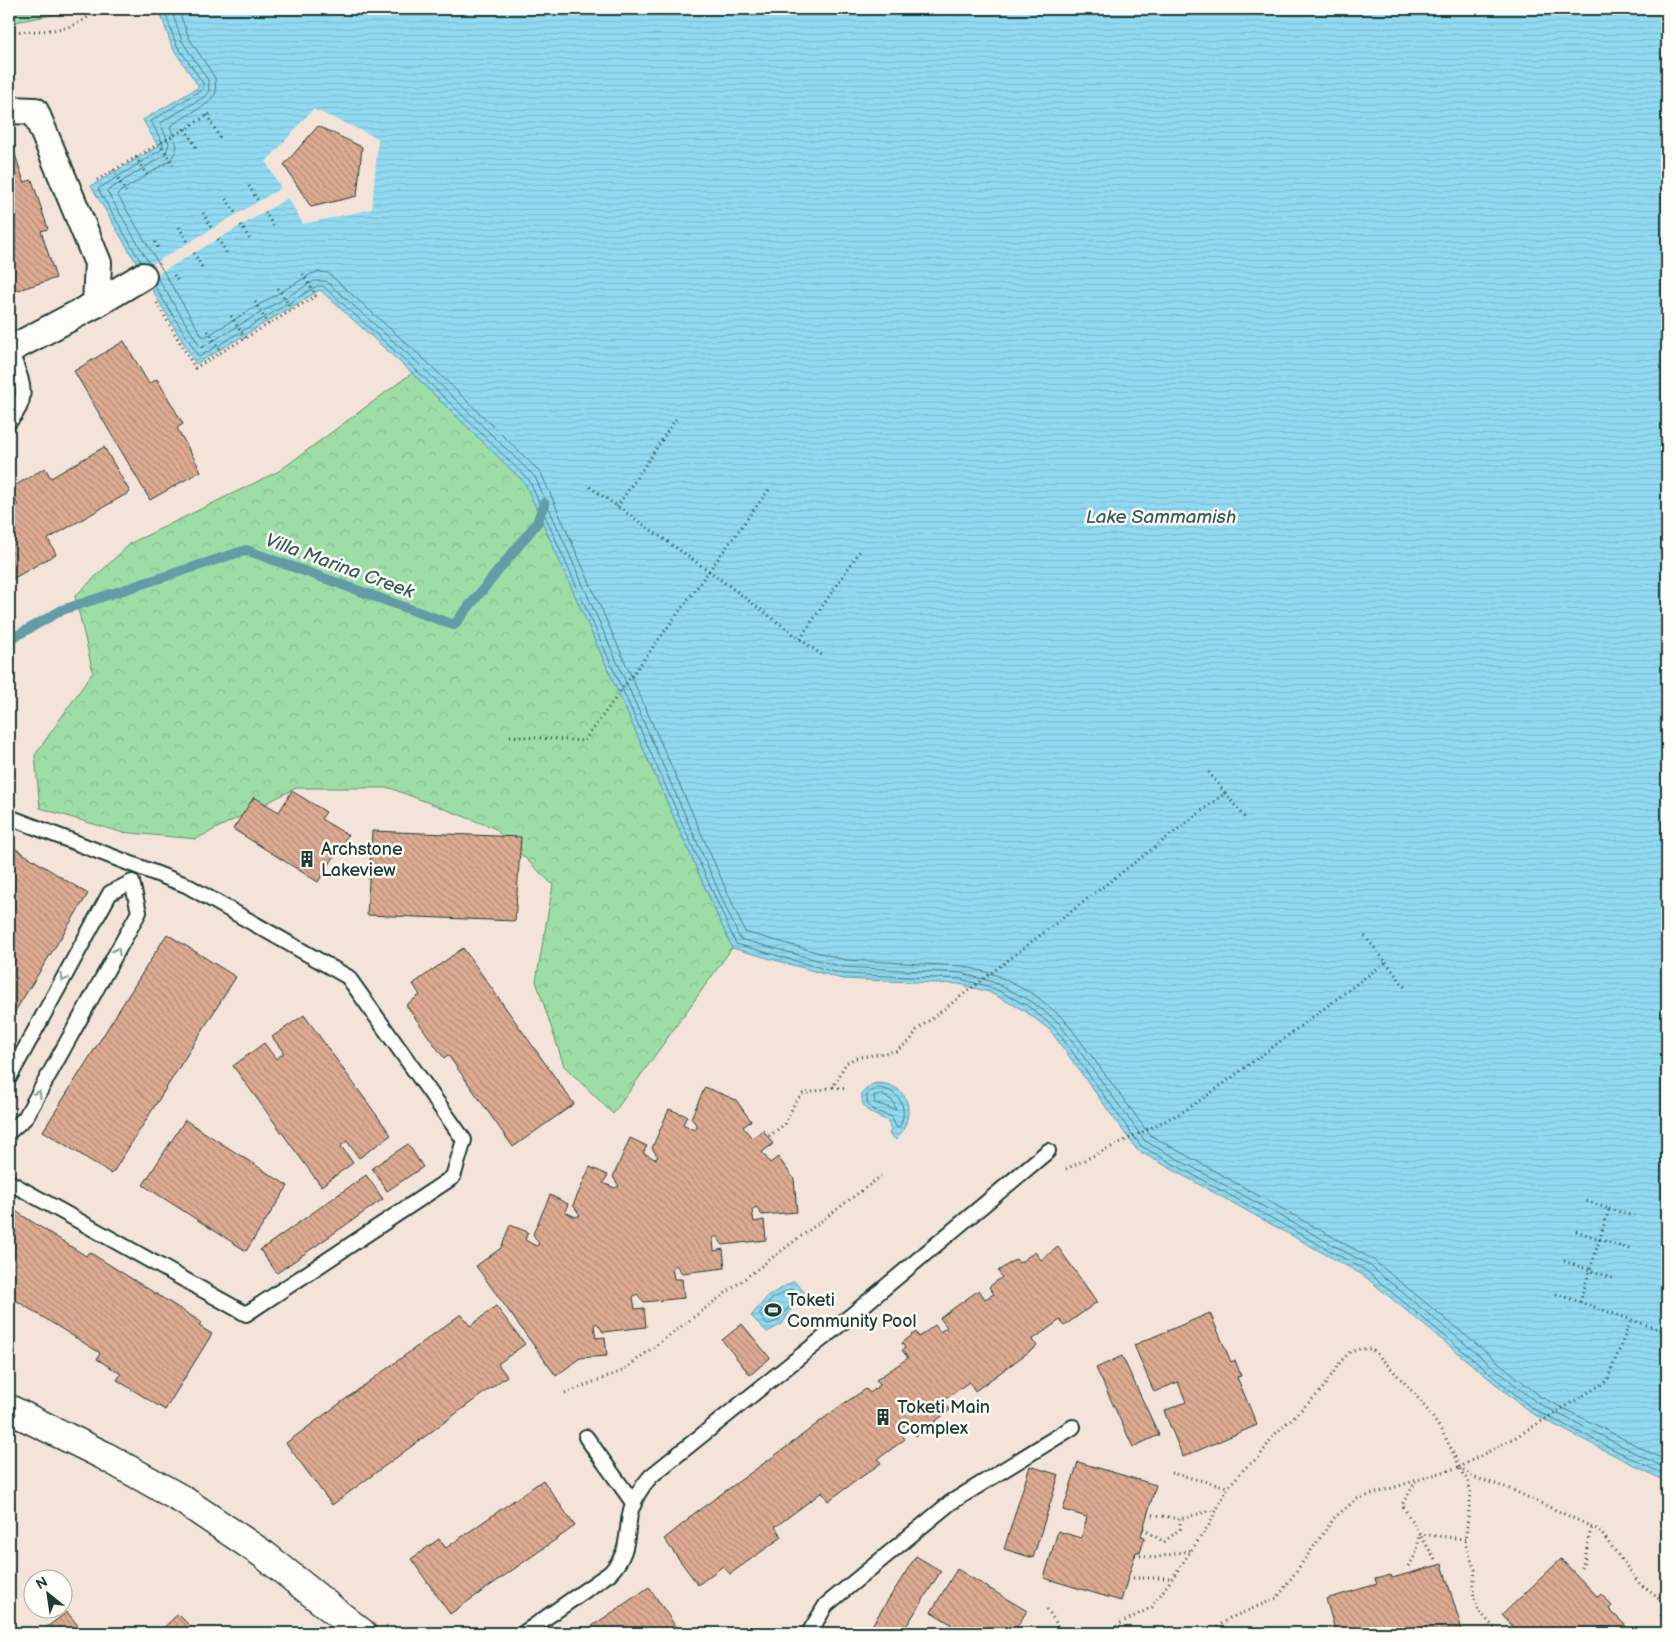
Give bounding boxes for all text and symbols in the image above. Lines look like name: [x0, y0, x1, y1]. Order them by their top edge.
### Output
water label: Lake Sammamish: [1086, 506, 1236, 529]
water label: Villa Marina Creek: [262, 529, 418, 604]
place label: Archstone Lakeview: [321, 839, 403, 881]
building icon: Archstone Lakeview: [297, 849, 317, 869]
one-way arrow: [110, 948, 120, 957]
one-way arrow: [60, 972, 70, 981]
one-way arrow: [32, 1090, 42, 1099]
place label: Toketi Community Pool: [787, 1290, 917, 1332]
sports icon: Toketi Community Pool: [763, 1300, 783, 1320]
place label: Toketi Main Complex: [897, 1397, 990, 1439]
building icon: Toketi Main Complex: [873, 1407, 893, 1427]
north arrow: [22, 1570, 72, 1620]
text: N: [33, 1573, 51, 1593]

